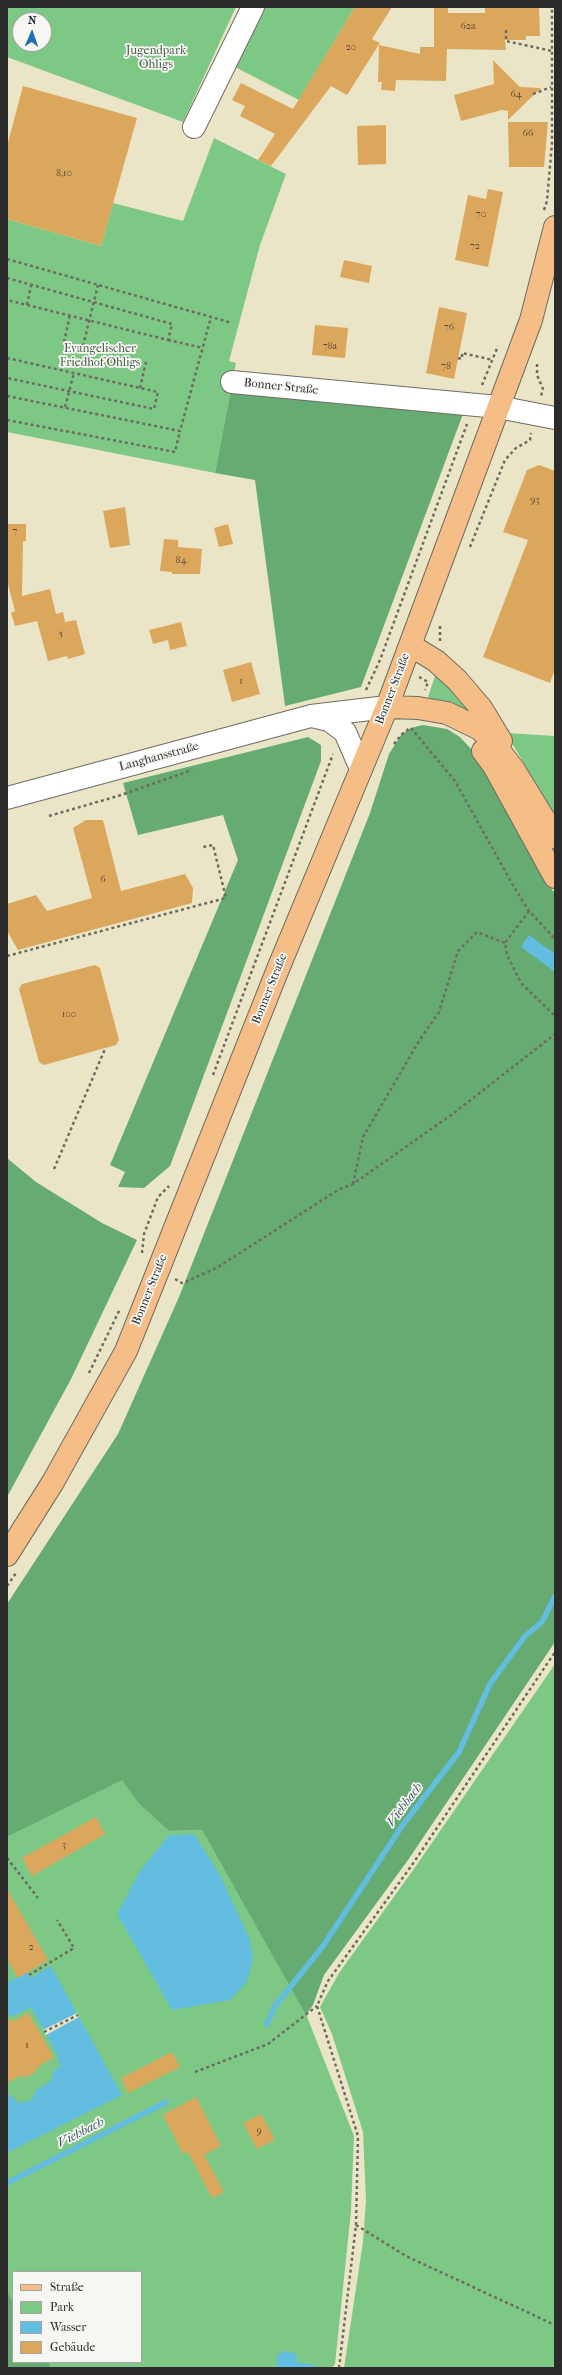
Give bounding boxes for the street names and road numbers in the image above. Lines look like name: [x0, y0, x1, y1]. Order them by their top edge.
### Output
street label: Bonner Straße: [243, 376, 319, 398]
street label: Bonner Straße: [373, 651, 413, 727]
street label: Langhansstraße: [118, 739, 200, 775]
street label: Bonner Straße: [249, 952, 291, 1026]
street label: Bonner Straße: [129, 1253, 171, 1327]

